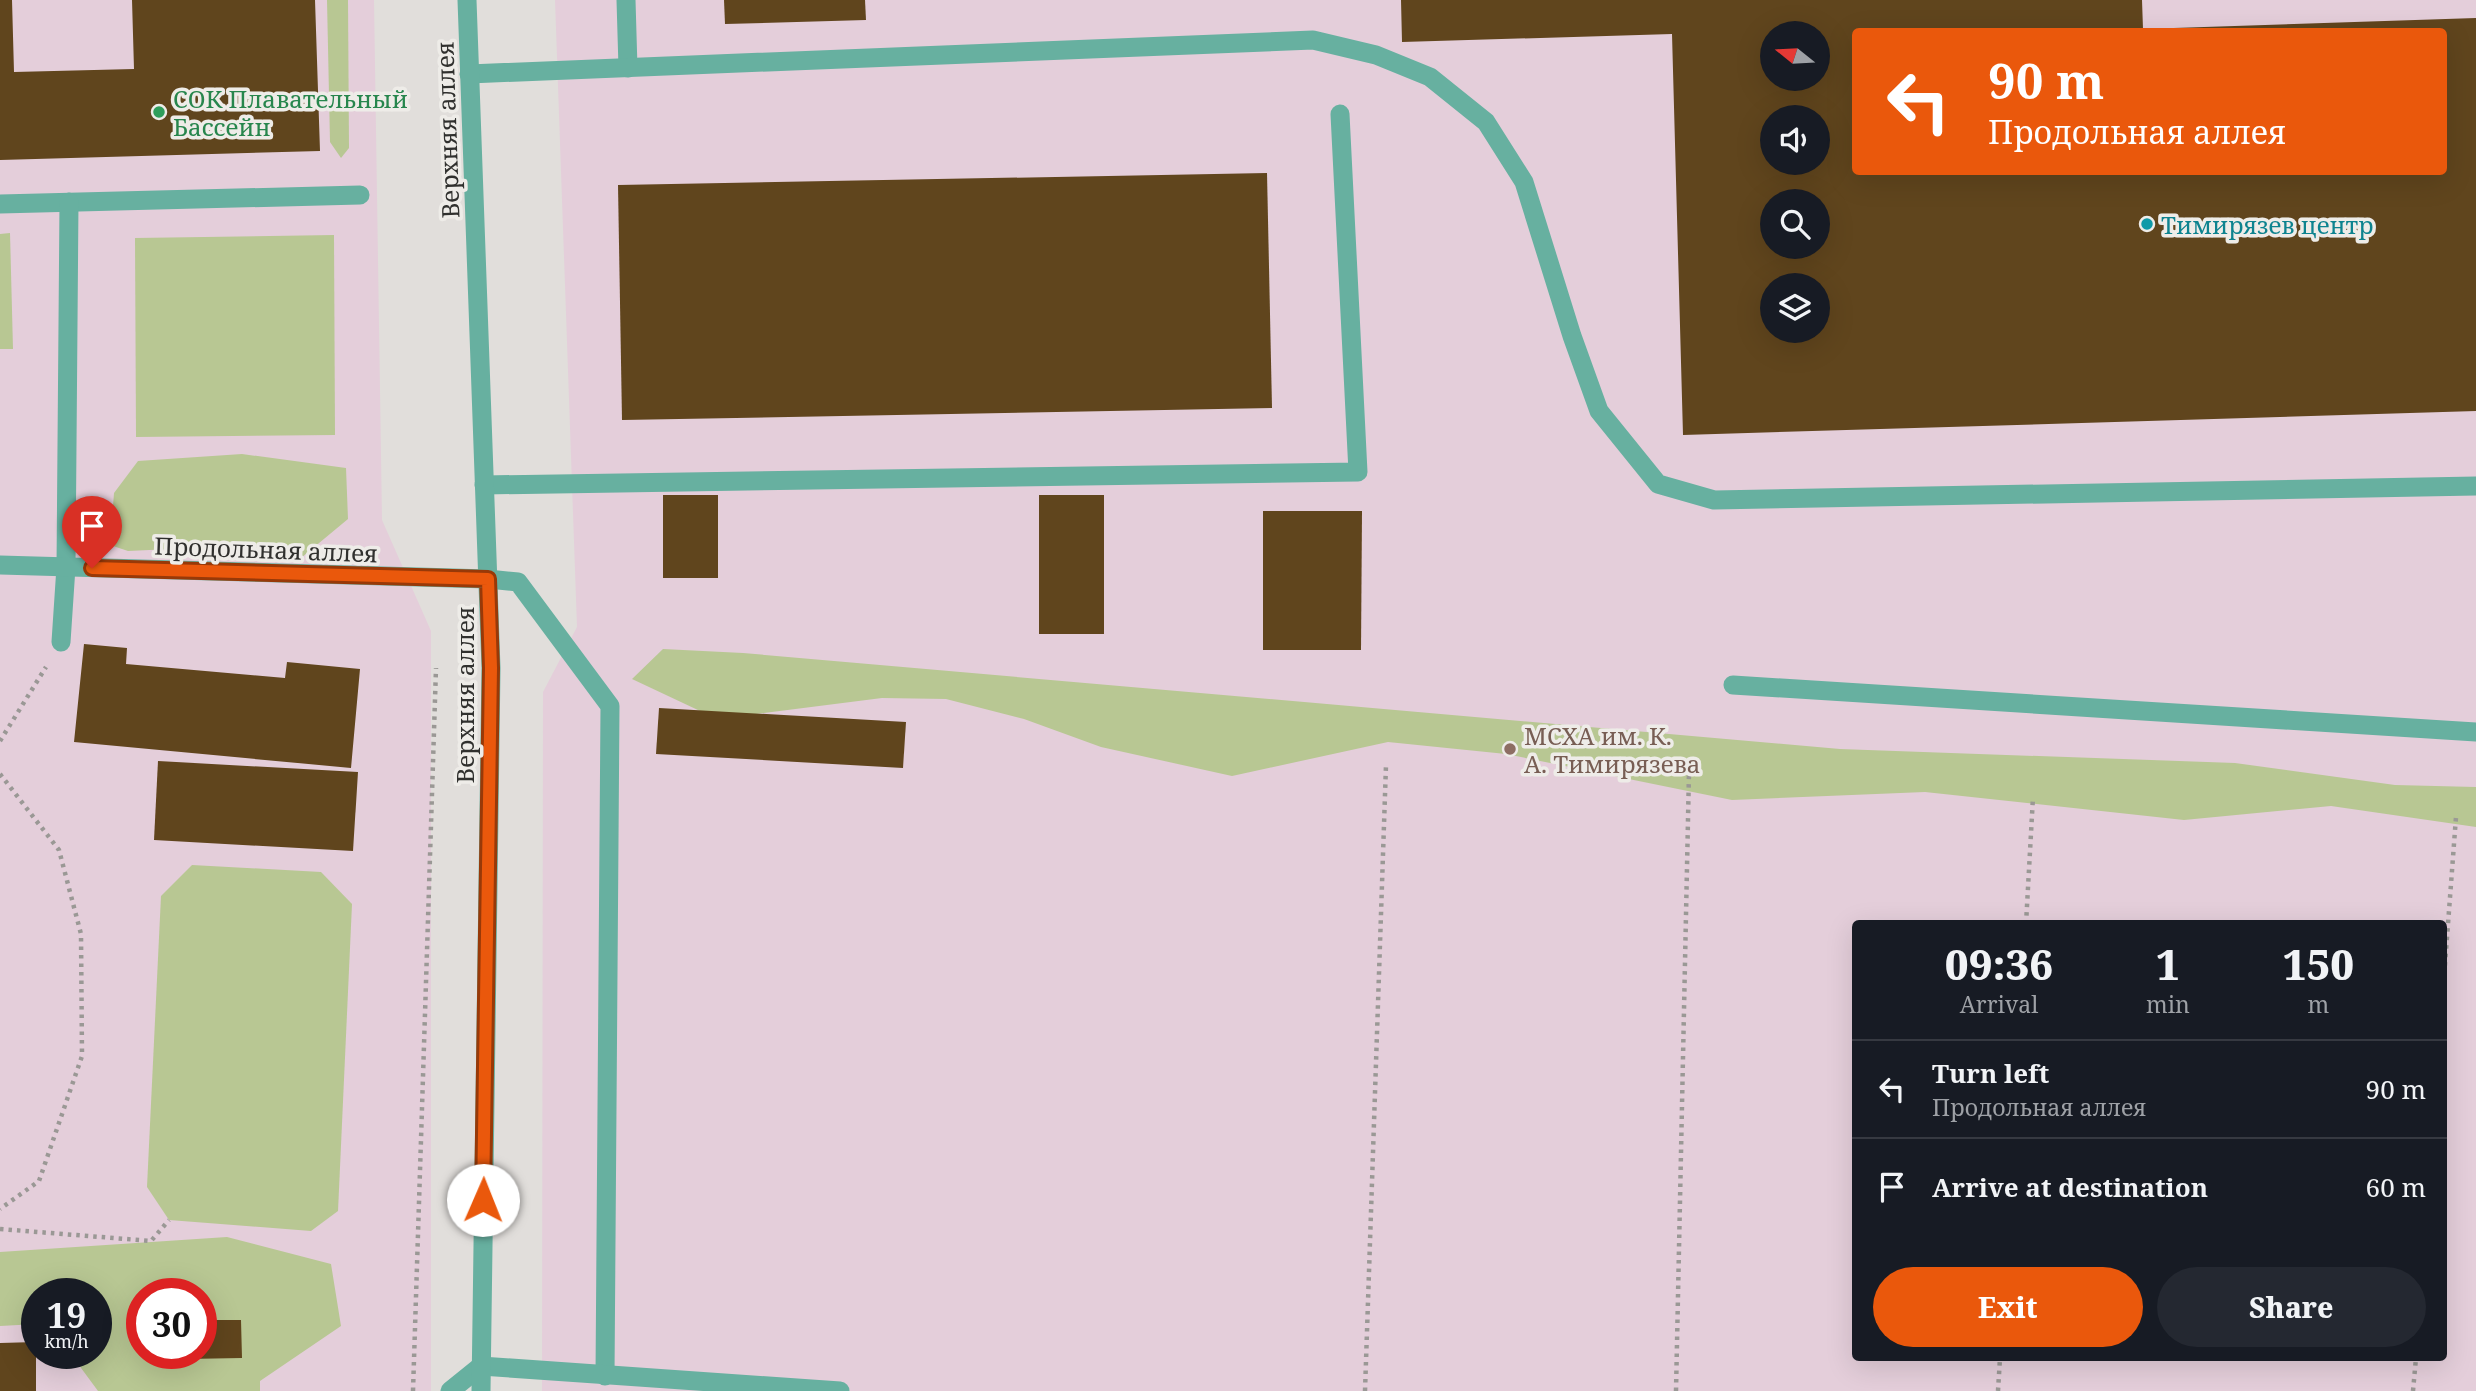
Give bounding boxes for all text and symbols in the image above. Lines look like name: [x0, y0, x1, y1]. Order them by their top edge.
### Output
north arrow: [1760, 21, 1830, 91]
map controls: [1760, 21, 1830, 343]
street label: Верхняя аллея: [427, 41, 467, 219]
text: 90 m: [1988, 47, 2104, 113]
icon: left: [1873, 56, 1964, 147]
place label: СОК Плавательный Бассейн: [173, 82, 408, 143]
marker: СОК Плавательный Бассейн: [151, 104, 167, 120]
button: sound: [1760, 105, 1830, 175]
text: Продольная аллея: [1988, 110, 2286, 153]
button: search: [1760, 189, 1830, 259]
place label: Тимирязев центр: [2161, 208, 2374, 241]
marker: Тимирязев центр: [2139, 216, 2155, 232]
button: layers: [1760, 273, 1830, 343]
pin: [62, 496, 122, 568]
icon: arrive: [73, 507, 111, 545]
street label: Продольная аллея: [154, 529, 378, 569]
street label: Верхняя аллея: [448, 607, 481, 784]
place label: МСХА им. К. А. Тимирязева: [1524, 719, 1700, 780]
marker: МСХА им. К. А. Тимирязева: [1502, 741, 1518, 757]
text: 09:36: [1945, 935, 2053, 992]
text: 1: [2156, 935, 2180, 992]
text: 150: [2283, 935, 2354, 992]
text: Arrival: [1960, 988, 2038, 1020]
text: min: [2146, 988, 2190, 1020]
text: m: [2308, 988, 2329, 1020]
text: Turn left: [1932, 1055, 2049, 1091]
icon: left: [1873, 1070, 1911, 1108]
text: 90 m: [2366, 1071, 2426, 1107]
text: Продольная аллея: [1932, 1091, 2146, 1123]
position arrow: [446, 1163, 520, 1237]
icon: arrive: [1873, 1168, 1911, 1206]
text: Arrive at destination: [1932, 1169, 2208, 1205]
text: 60 m: [2366, 1169, 2426, 1205]
button: Exit: [1873, 1267, 2143, 1347]
button: Share: [2157, 1267, 2426, 1347]
speed limit sign: 30: [126, 1278, 217, 1369]
text: 19: [47, 1291, 86, 1338]
text: km/h: [44, 1329, 89, 1353]

